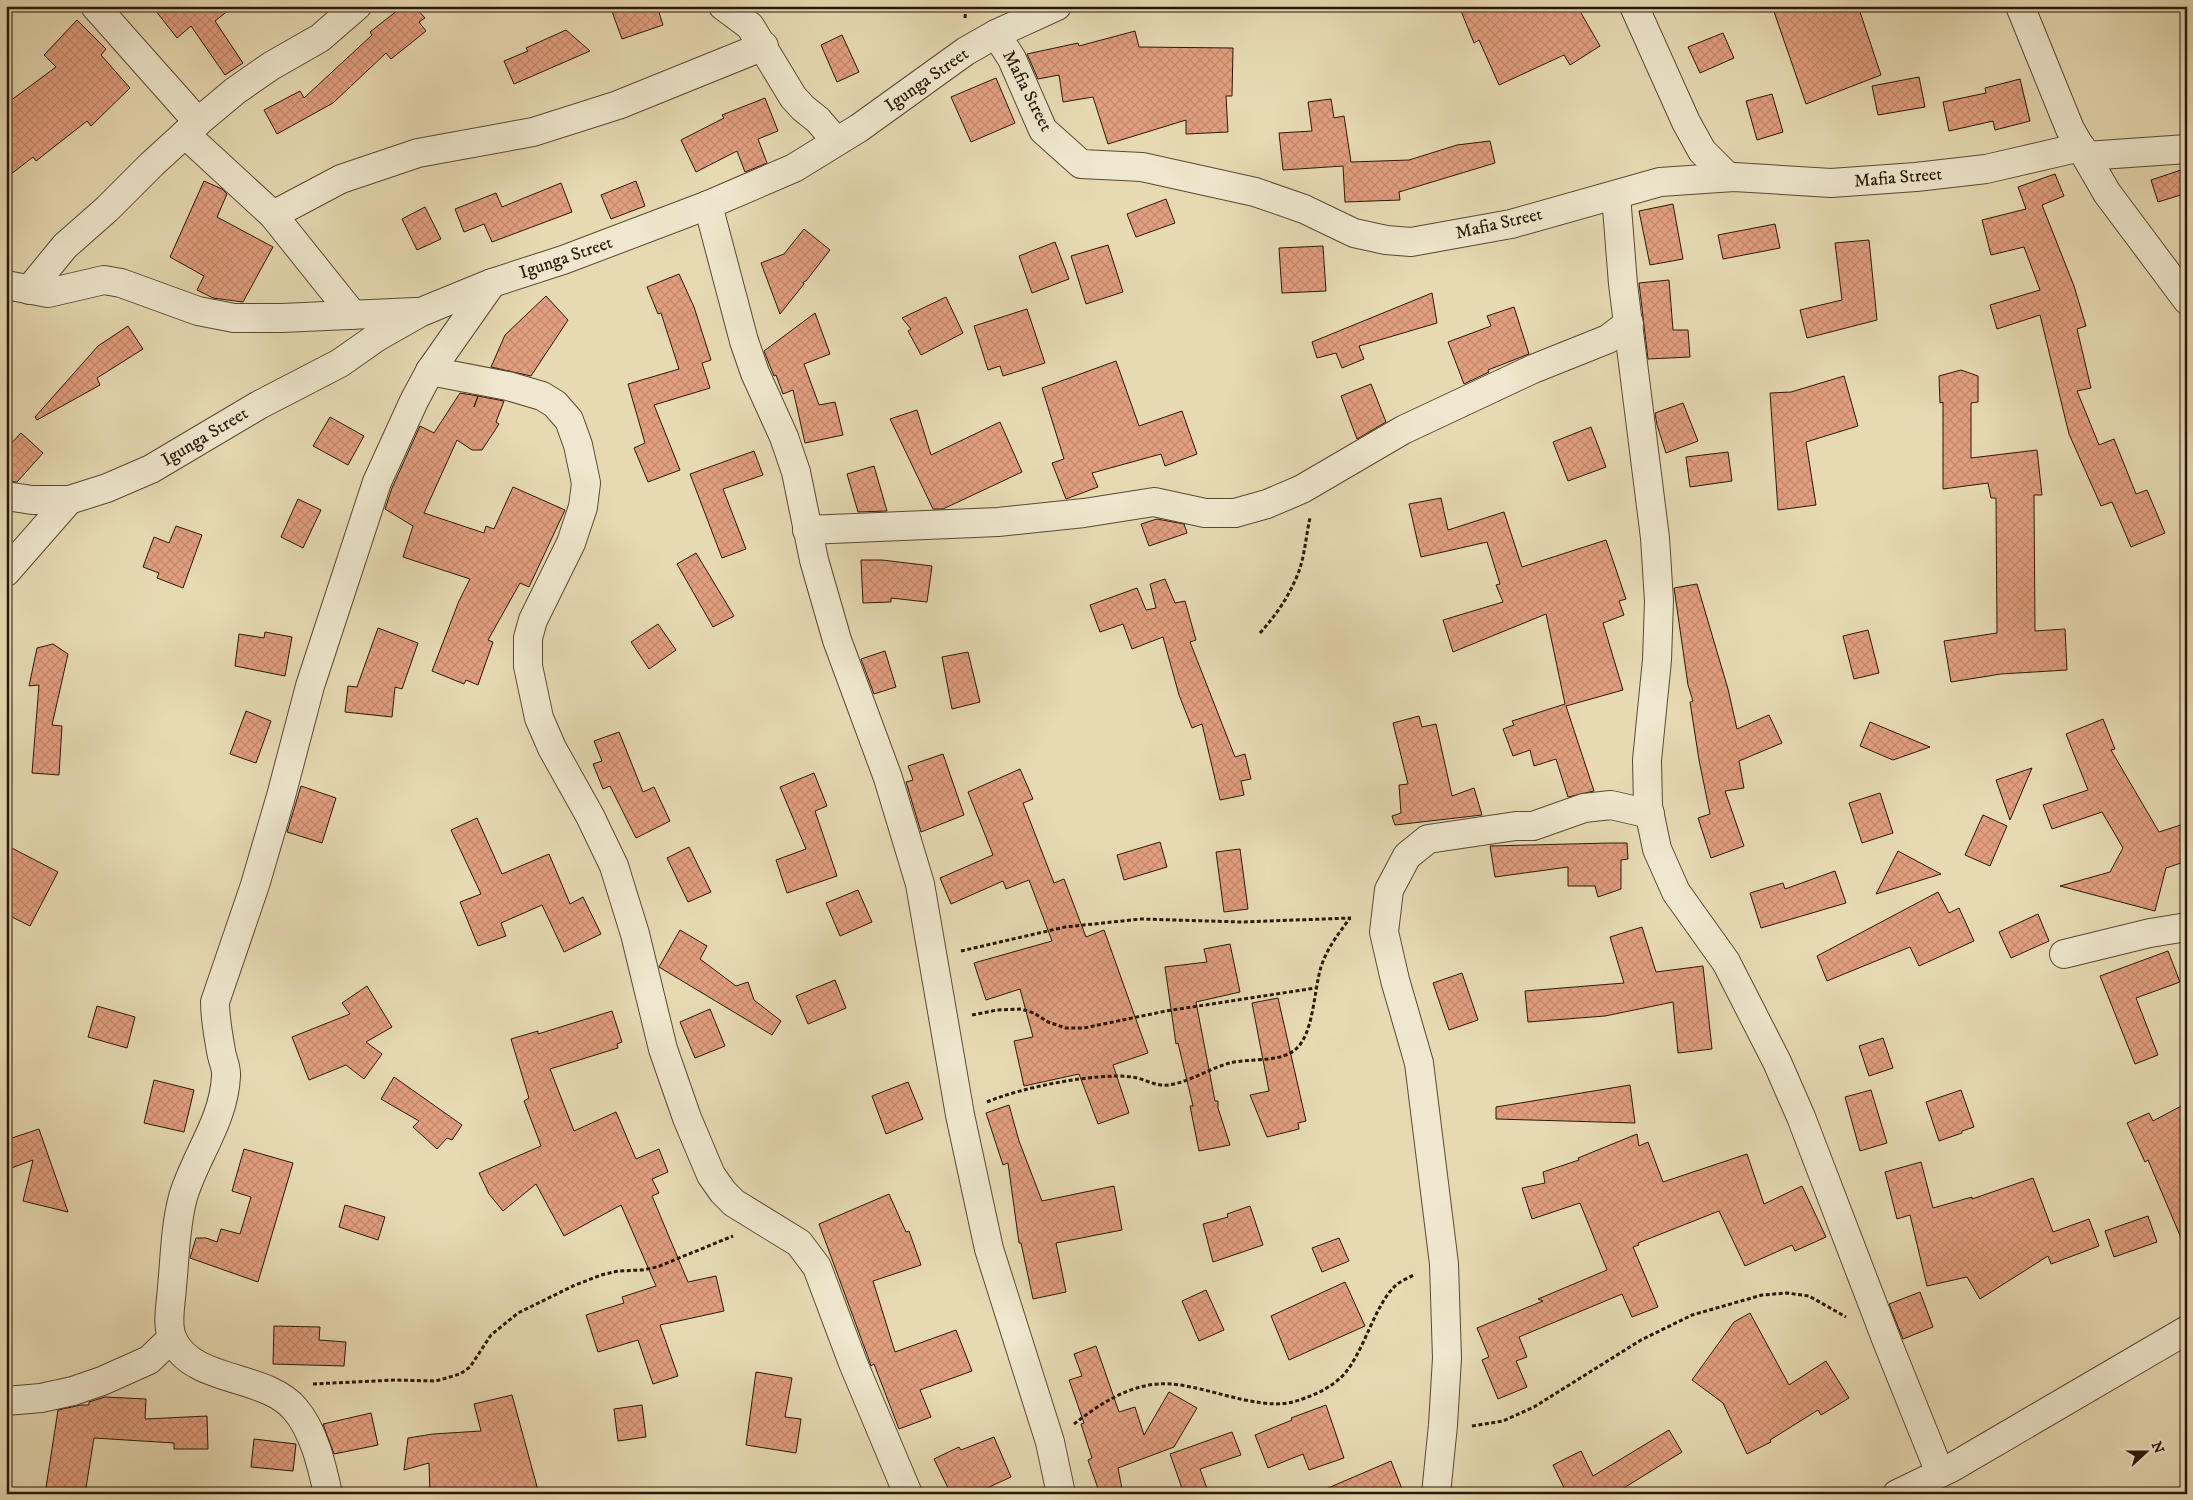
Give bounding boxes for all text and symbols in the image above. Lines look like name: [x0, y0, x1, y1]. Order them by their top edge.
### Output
street label: Igunga Street: [881, 43, 973, 117]
street label: Mafia Street: [997, 47, 1057, 136]
street label: Mafia Street: [1853, 163, 1943, 193]
street label: Mafia Street: [1453, 203, 1545, 245]
street label: Igunga Street: [517, 232, 616, 284]
street label: Igunga Street: [158, 402, 252, 471]
north arrow: [2120, 1428, 2170, 1478]
text: N: [2147, 1439, 2168, 1457]

